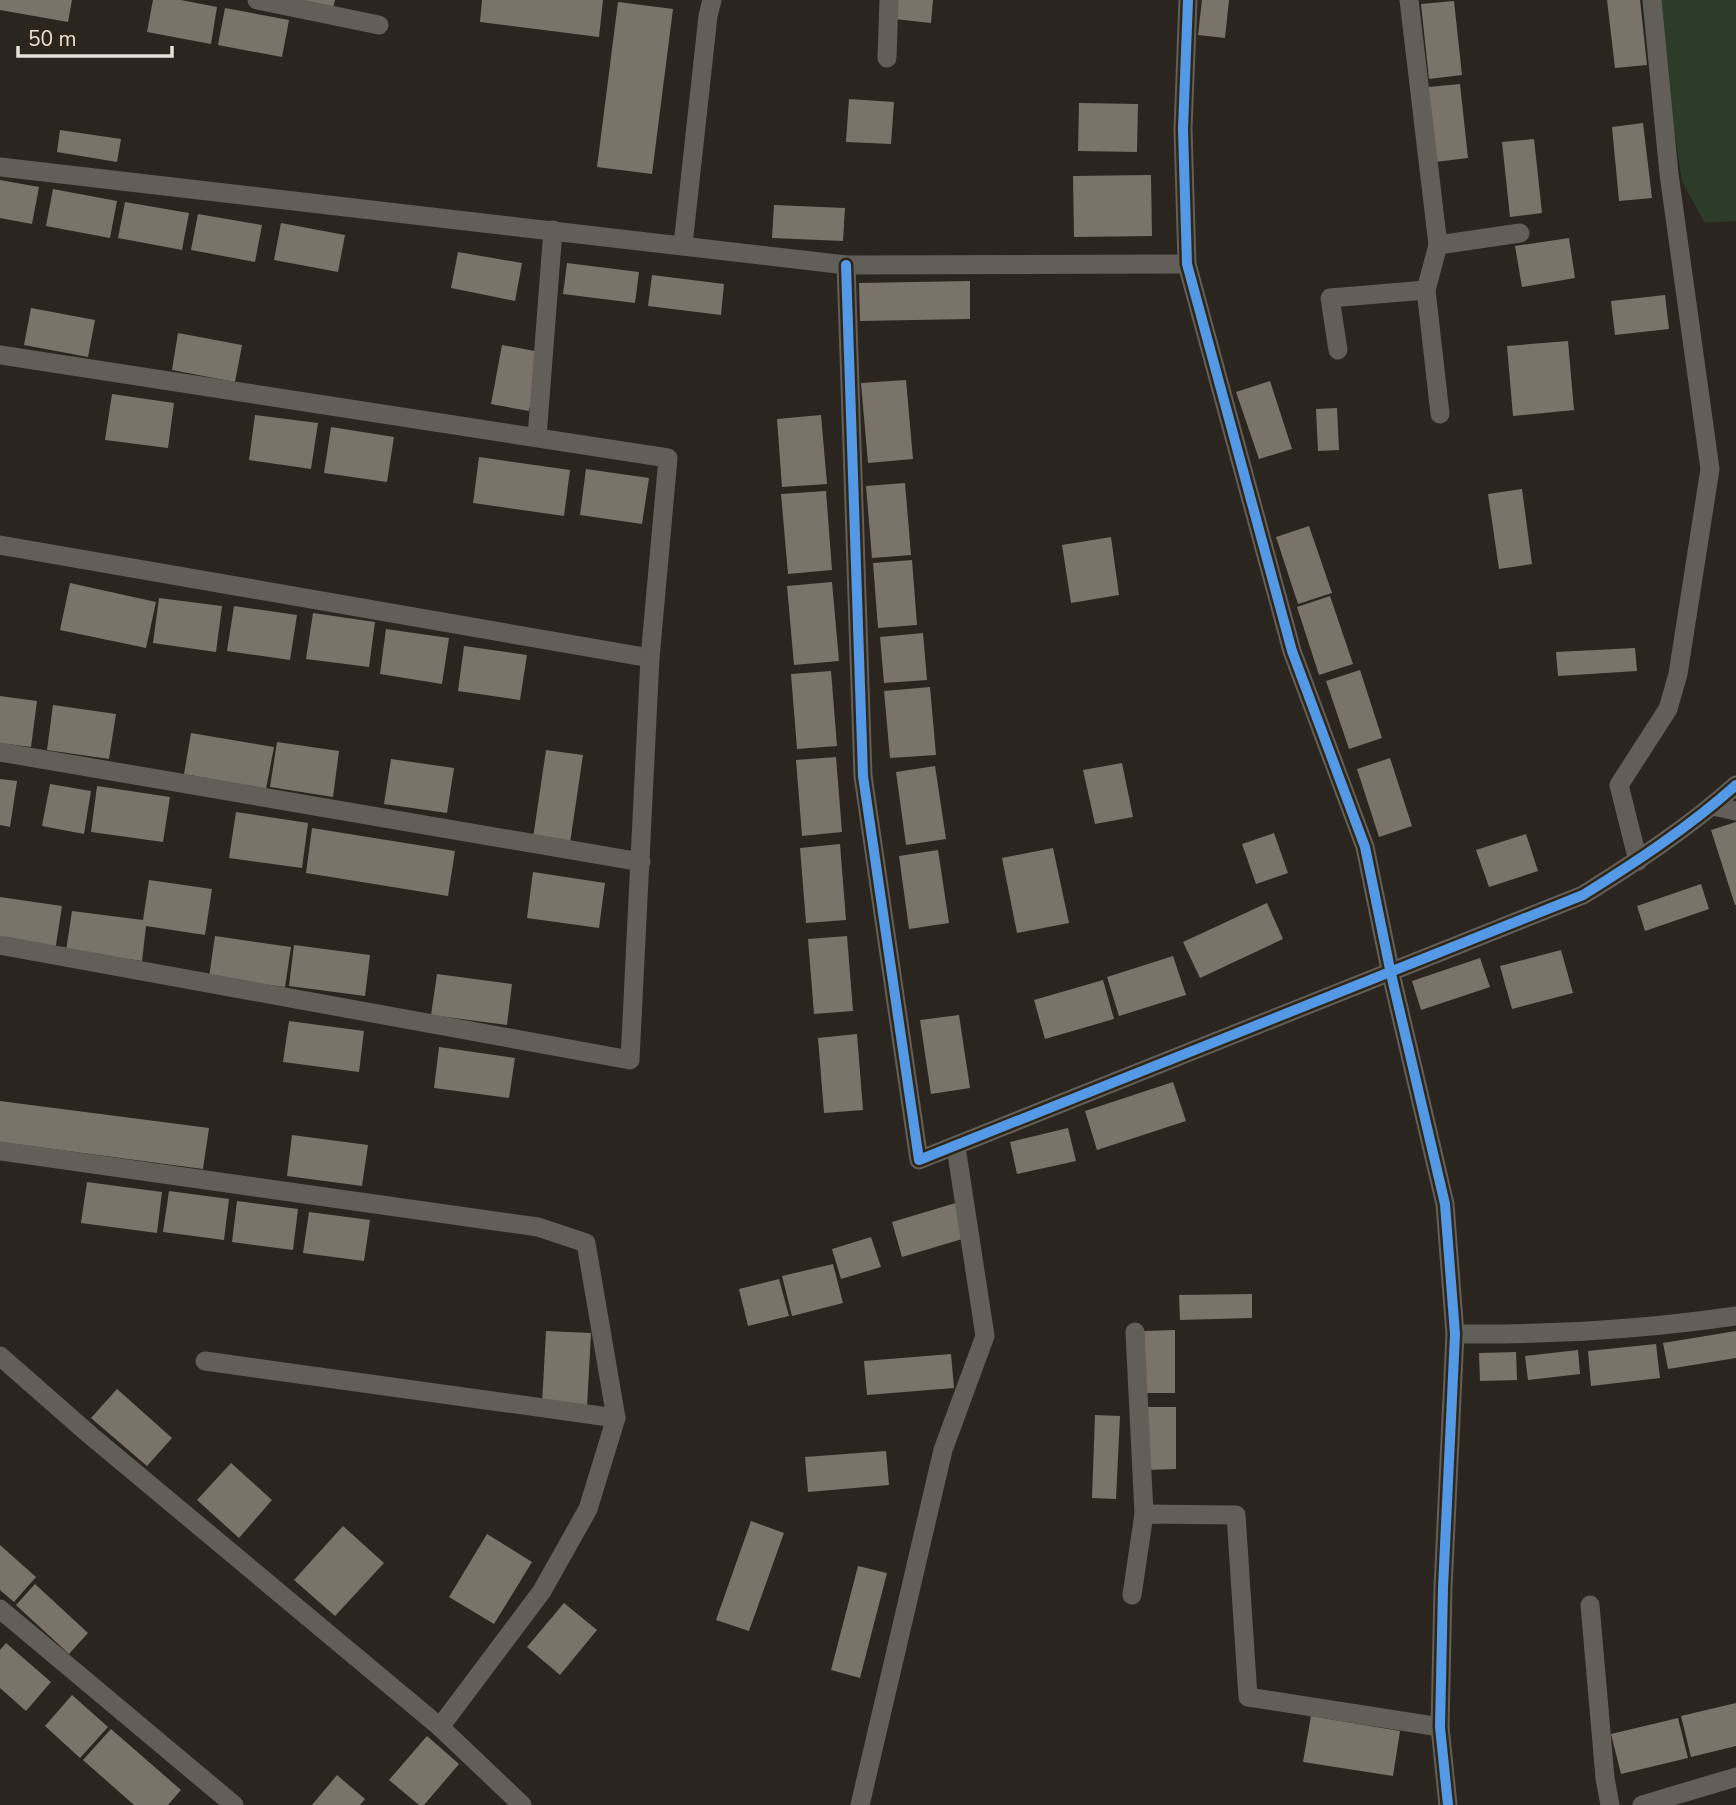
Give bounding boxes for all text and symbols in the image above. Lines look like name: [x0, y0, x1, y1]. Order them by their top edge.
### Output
scale bar: [18, 14, 172, 58]
text: 50 m: [28, 25, 77, 53]

